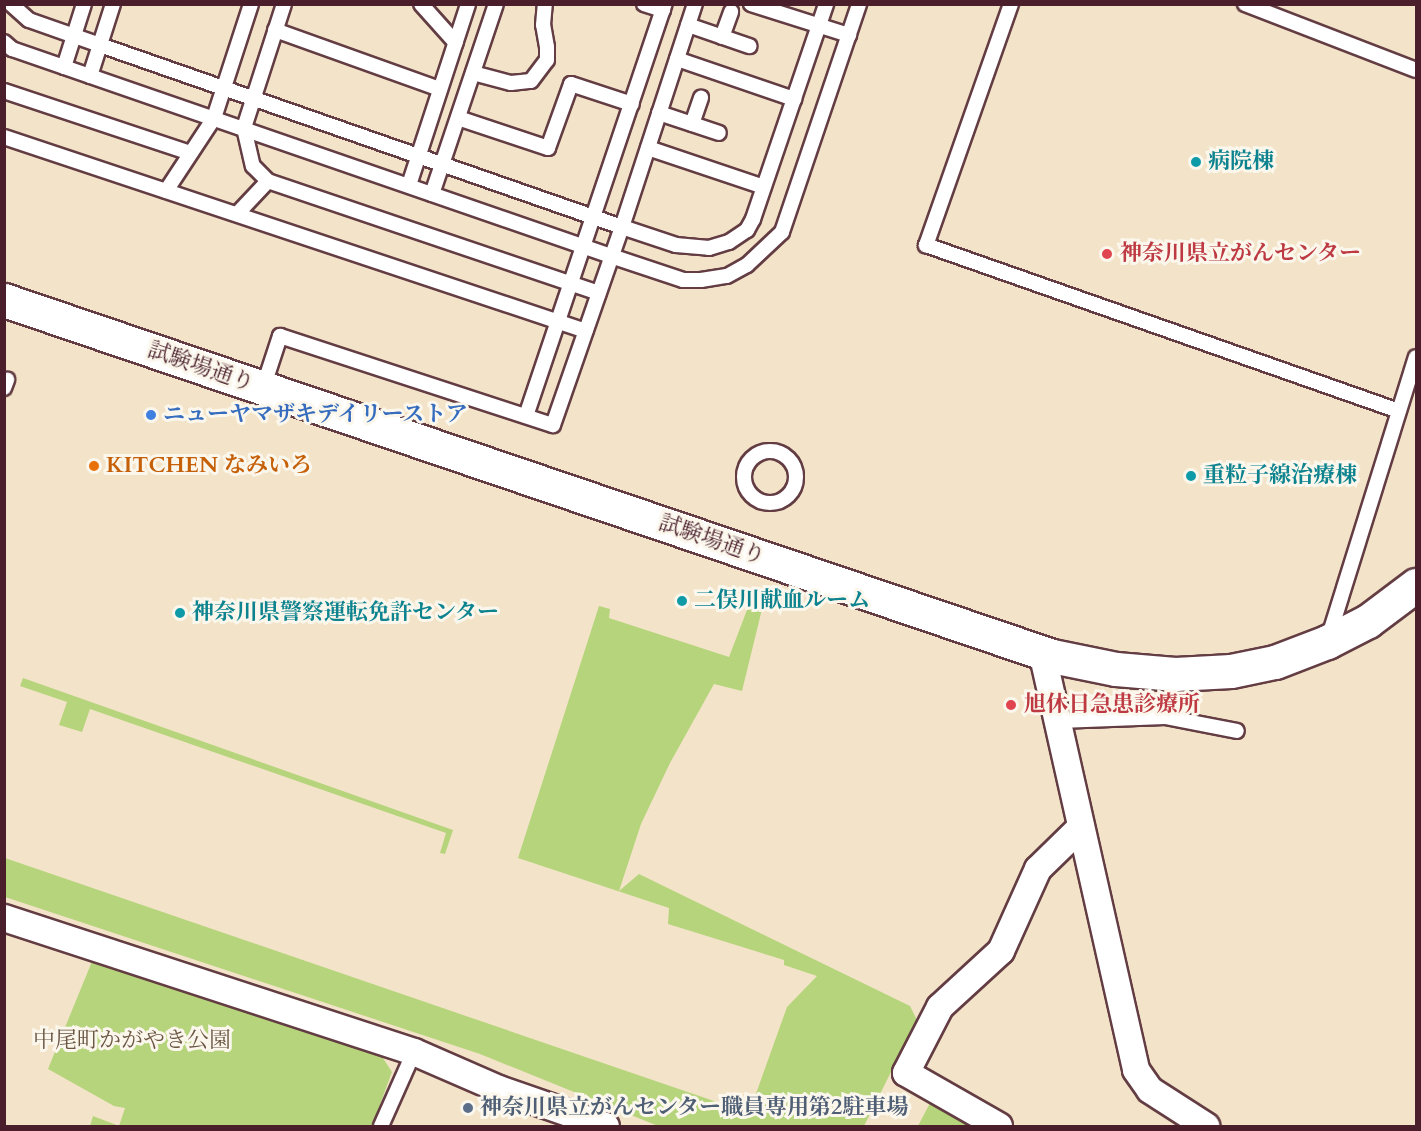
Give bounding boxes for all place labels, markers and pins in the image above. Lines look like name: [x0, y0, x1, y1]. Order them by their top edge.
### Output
place label: 病院棟: [1208, 149, 1274, 175]
marker: 病院棟: [1189, 155, 1203, 169]
place label: 神奈川県立がんセンター: [1120, 241, 1362, 267]
marker: 神奈川県立がんセンター: [1098, 245, 1116, 263]
place label: ニューヤマザキデイリーストア: [163, 402, 471, 428]
marker: ニューヤマザキデイリーストア: [144, 408, 158, 422]
place label: KITCHEN なみいろ: [106, 453, 312, 479]
marker: KITCHEN なみいろ: [87, 459, 101, 473]
place label: 重粒子線治療棟: [1203, 463, 1357, 489]
marker: 重粒子線治療棟: [1184, 469, 1198, 483]
place label: 二俣川献血ルーム: [694, 588, 870, 614]
marker: 二俣川献血ルーム: [675, 594, 689, 608]
place label: 神奈川県警察運転免許センター: [192, 600, 500, 626]
marker: 神奈川県警察運転免許センター: [173, 606, 187, 620]
place label: 旭休日急患診療所: [1024, 692, 1200, 718]
marker: 旭休日急患診療所: [1002, 696, 1020, 714]
place label: 神奈川県立がんセンター職員専用第2駐車場: [480, 1095, 909, 1121]
marker: 神奈川県立がんセンター職員専用第2駐車場: [461, 1101, 475, 1115]

